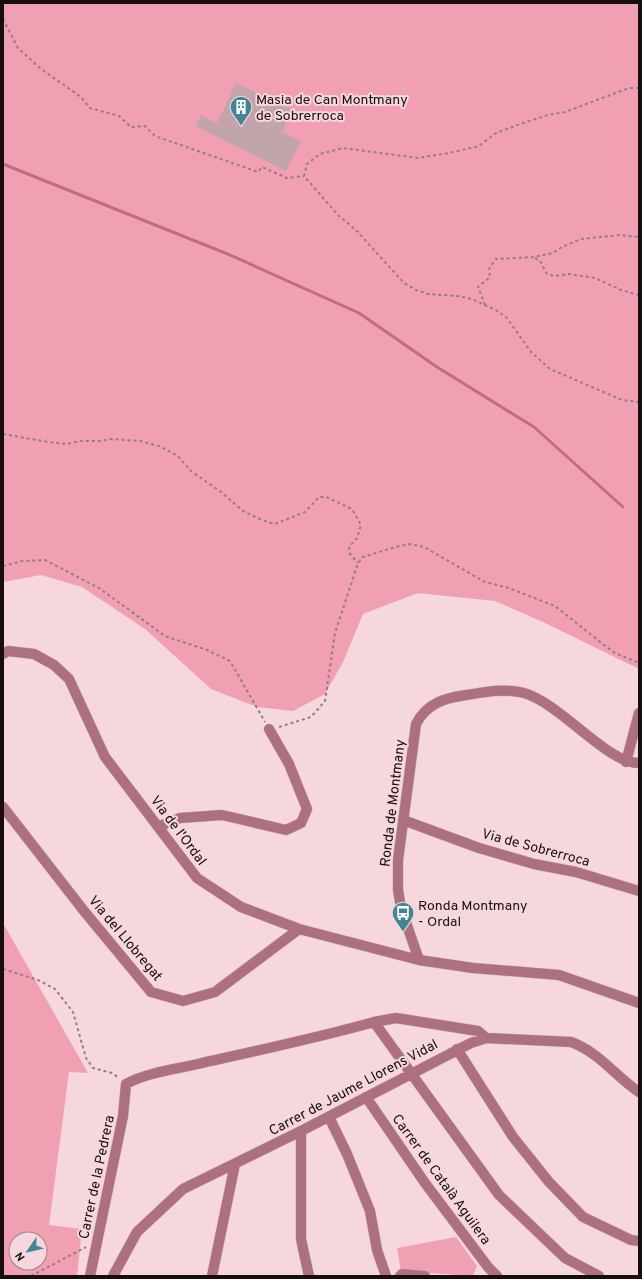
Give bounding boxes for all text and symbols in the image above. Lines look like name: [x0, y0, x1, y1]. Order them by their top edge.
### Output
place label: Masia de Can Montmany de Sobrerroca: [256, 92, 408, 125]
building icon: Masia de Can Montmany de Sobrerroca: [228, 94, 254, 127]
street label: Ronda de Montmany: [377, 739, 410, 868]
street label: Via de l'Ordal: [146, 793, 210, 869]
street label: Via de Sobrerroca: [480, 826, 592, 871]
street label: Via del Llobregat: [84, 893, 165, 985]
place label: Ronda Montmany - Ordal: [418, 898, 527, 931]
bus stop icon: Ronda Montmany - Ordal: [390, 900, 416, 933]
street label: Carrer de Jaume Llorens Vidal: [266, 1036, 441, 1140]
street label: Carrer de Català Aguilera: [388, 1111, 494, 1248]
street label: Carrer de la Pedrera: [76, 1114, 119, 1241]
north arrow: [8, 1231, 48, 1271]
text: N: [13, 1249, 29, 1263]

